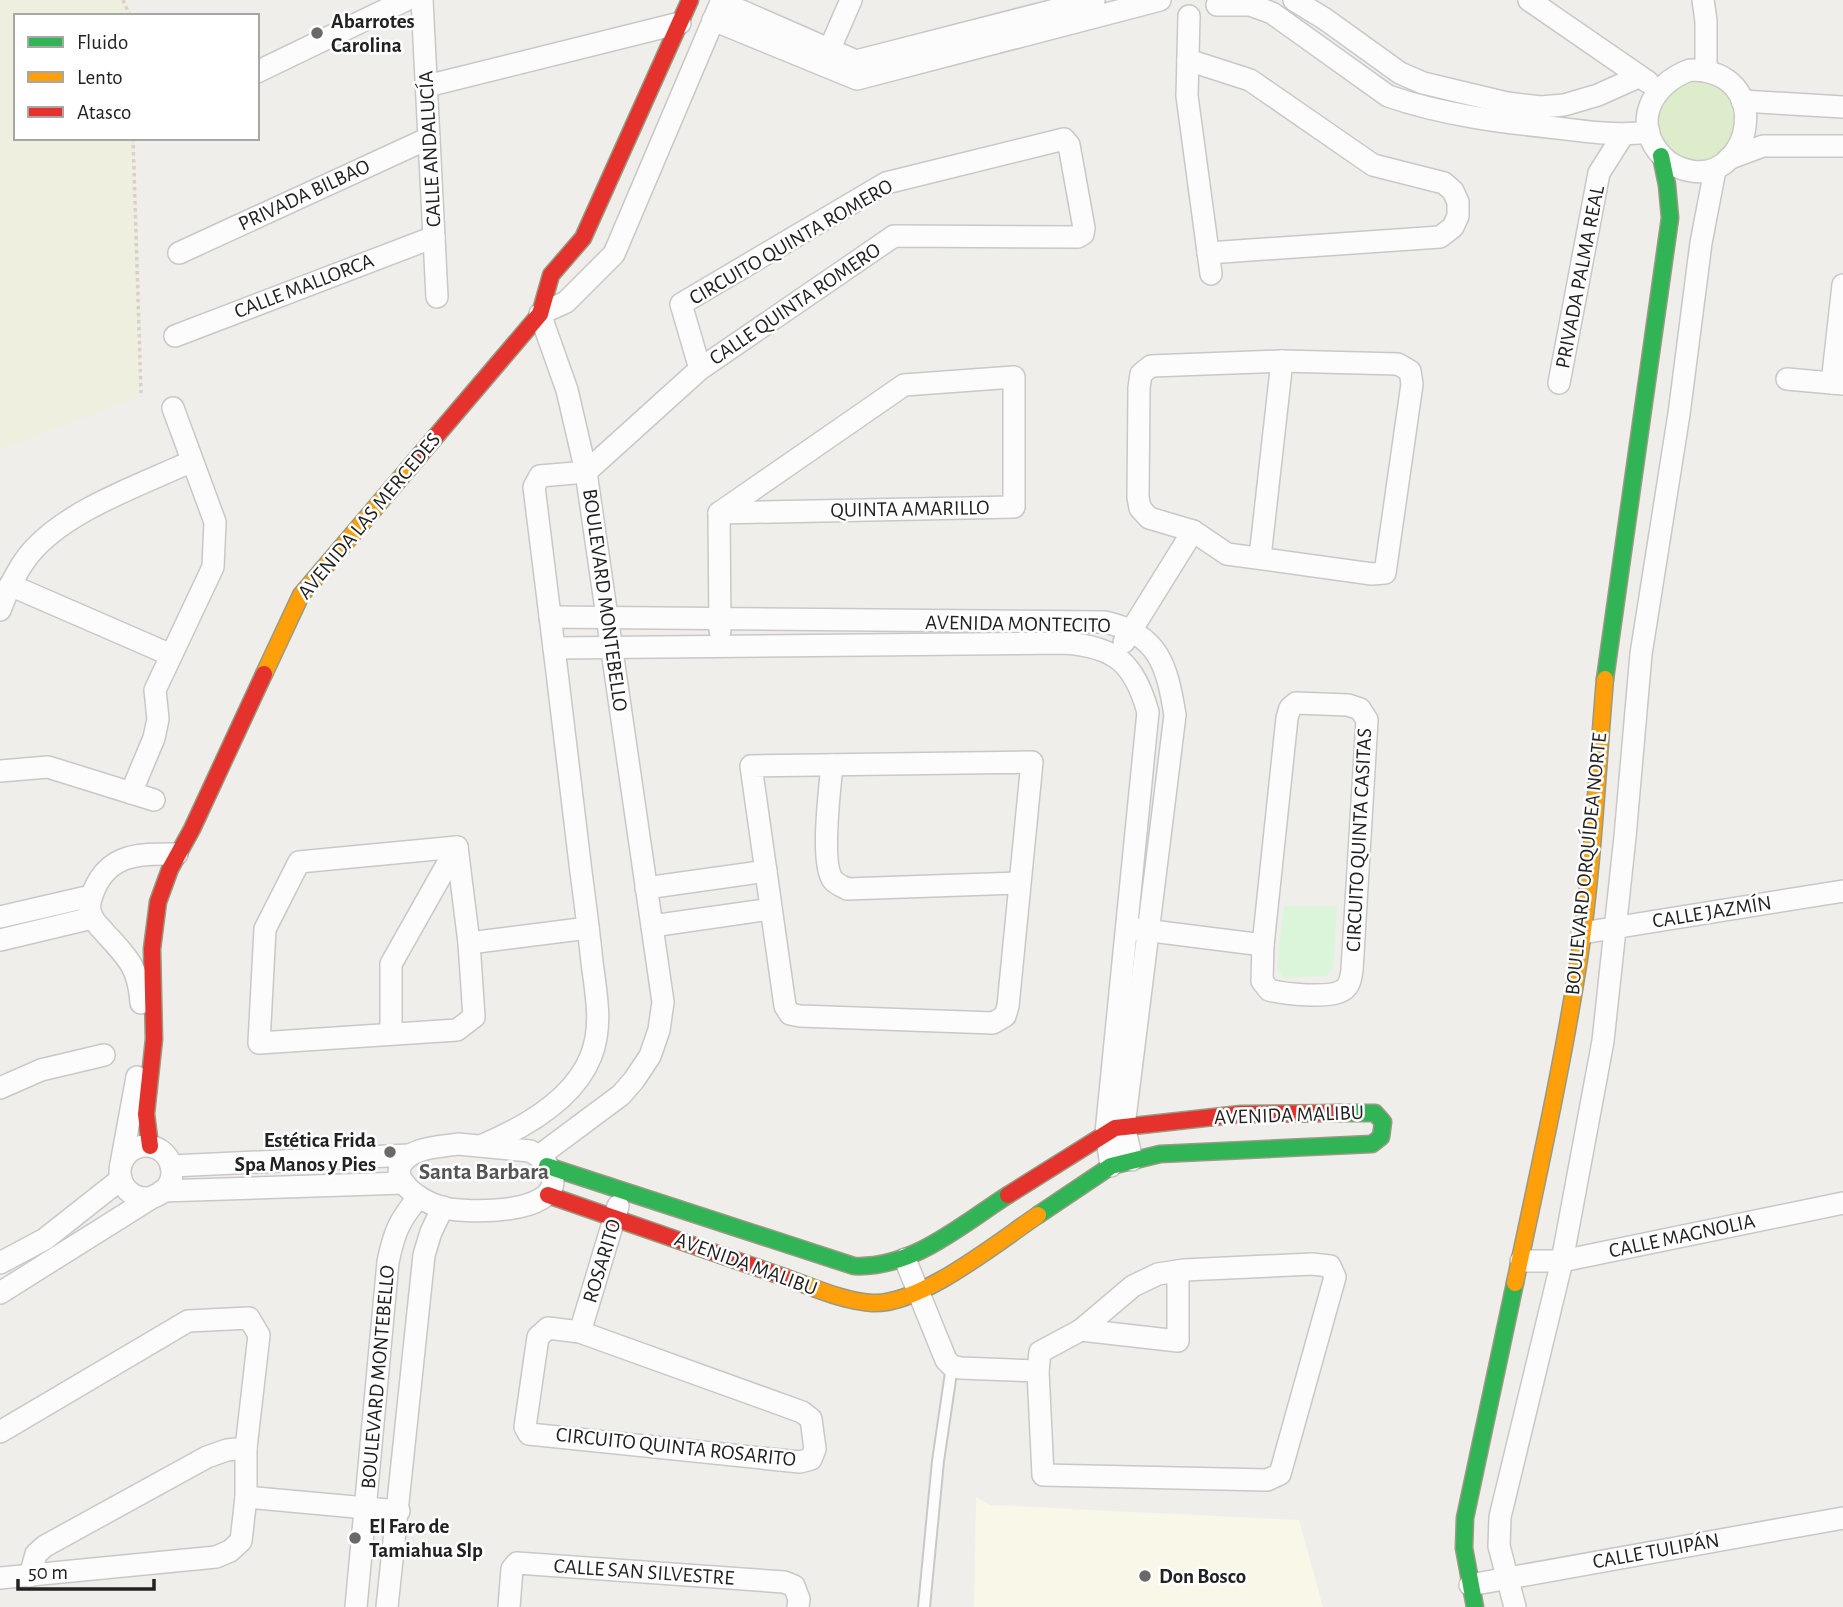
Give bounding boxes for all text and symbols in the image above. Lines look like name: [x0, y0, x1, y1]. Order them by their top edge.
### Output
place label: Abarrotes Carolina: [331, 11, 415, 56]
legend: [14, 14, 259, 140]
marker: Abarrotes Carolina: [309, 25, 325, 41]
text: Fluido: [77, 32, 128, 53]
text: Lento: [77, 67, 123, 88]
street label: CALLE ANDALUCÍA: [413, 70, 445, 228]
text: Atasco: [77, 102, 131, 123]
street label: PRIVADA BILBAO: [235, 155, 373, 235]
street label: CIRCUITO QUINTA ROMERO: [686, 175, 896, 309]
street label: PRIVADA PALMA REAL: [1552, 184, 1608, 370]
street label: CALLE QUINTA ROMERO: [706, 239, 884, 369]
street label: CALLE MALLORCA: [231, 250, 377, 322]
street label: AVENIDA LAS MERCEDES: [294, 429, 444, 603]
street label: BOULEVARD MONTEBELLO: [579, 487, 631, 713]
street label: QUINTA AMARILLO: [830, 497, 990, 521]
street label: AVENIDA MONTECITO: [925, 612, 1111, 636]
street label: CIRCUITO QUINTA CASITAS: [1343, 727, 1375, 952]
street label: BOULEVARD ORQUÍDEA NORTE: [1560, 732, 1610, 996]
street label: CALLE JAZMÍN: [1651, 890, 1773, 932]
street label: AVENIDA MALIBU: [1214, 1102, 1364, 1128]
place label: Estética Frida Spa Manos y Pies: [235, 1130, 376, 1175]
marker: Estética Frida Spa Manos y Pies: [382, 1144, 398, 1160]
district label: Santa Barbara: [419, 1161, 549, 1184]
street label: CALLE MAGNOLIA: [1607, 1210, 1757, 1262]
street label: ROSARITO: [579, 1217, 625, 1305]
street label: AVENIDA MALIBU: [672, 1228, 820, 1300]
street label: BOULEVARD MONTEBELLO: [358, 1264, 398, 1490]
street label: CIRCUITO QUINTA ROSARITO: [555, 1424, 797, 1470]
place label: El Faro de Tamiahua Slp: [369, 1516, 483, 1561]
street label: CALLE TULIPÁN: [1591, 1528, 1721, 1572]
marker: El Faro de Tamiahua Slp: [347, 1530, 363, 1546]
scale bar: [18, 1548, 154, 1592]
street label: CALLE SAN SILVESTRE: [553, 1555, 735, 1589]
text: 50 m: [28, 1562, 68, 1583]
place label: Don Bosco: [1159, 1566, 1246, 1587]
marker: Don Bosco: [1137, 1568, 1153, 1584]

